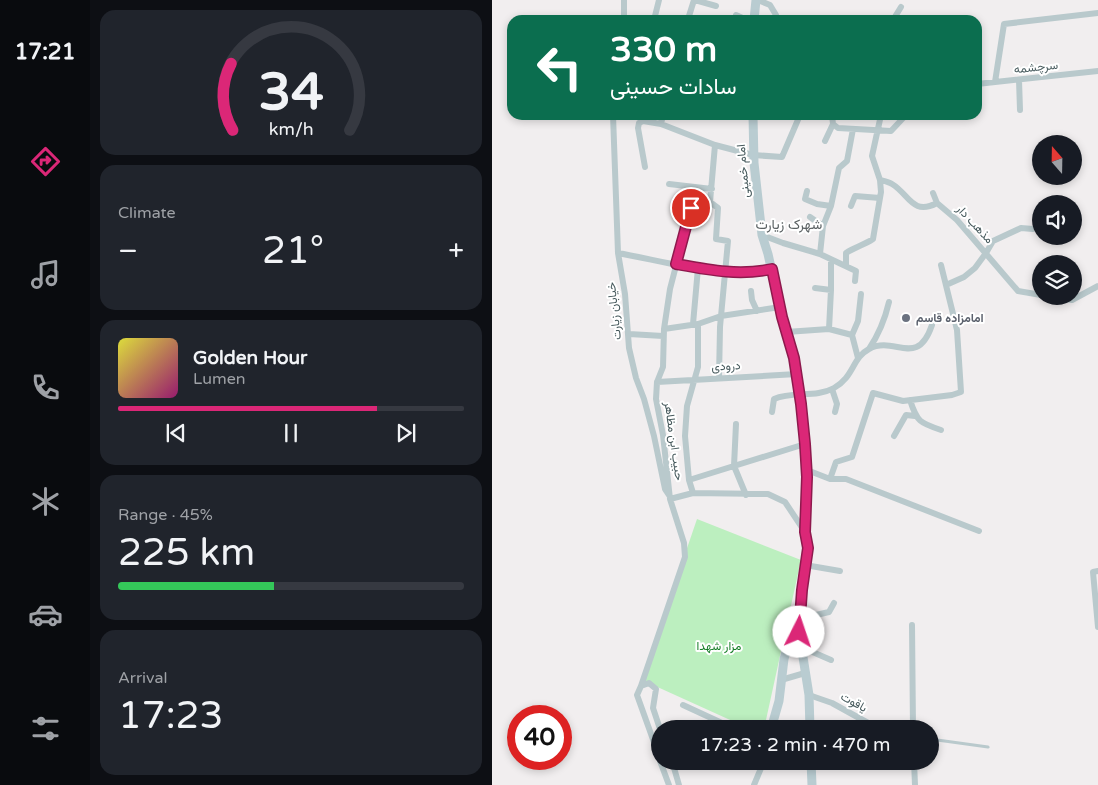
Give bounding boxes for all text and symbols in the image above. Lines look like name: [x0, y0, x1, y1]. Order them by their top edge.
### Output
text: 330 m: [610, 29, 717, 71]
icon: left: [527, 35, 592, 100]
text: 17:21: [15, 39, 75, 65]
street label: سرچشمه: [1013, 58, 1059, 77]
text: 34: [258, 61, 324, 124]
text: سادات حسینی: [610, 74, 737, 100]
text: km/h: [269, 119, 313, 140]
north arrow: [1032, 135, 1082, 185]
map controls: [1032, 135, 1082, 305]
icon: directions: [28, 144, 63, 179]
street label: امام خمینی: [734, 144, 753, 198]
pin: [670, 187, 712, 229]
icon: arrive: [677, 194, 705, 222]
button: sound: [1032, 195, 1082, 245]
street label: مذهب دار: [952, 201, 996, 247]
text: Climate: [118, 203, 176, 223]
district label: شهرک زیارت: [756, 216, 822, 233]
text: 21°: [262, 228, 324, 274]
text: −: [118, 234, 138, 268]
text: +: [448, 234, 464, 268]
button: layers: [1032, 255, 1082, 305]
icon: music: [28, 257, 63, 292]
street label: خیابان زیارت: [604, 281, 625, 341]
place label: امامزاده قاسم: [916, 311, 984, 326]
marker: امامزاده قاسم: [900, 312, 912, 324]
text: Golden Hour: [193, 347, 307, 369]
street label: درودی: [711, 358, 741, 375]
text: Lumen: [193, 369, 245, 389]
icon: phone: [28, 370, 63, 405]
street label: حبیب ابن مظاهر: [660, 400, 686, 481]
icon: previous: [162, 419, 190, 447]
icon: pause: [277, 419, 305, 447]
icon: next: [392, 419, 420, 447]
icon: climate: [28, 484, 63, 519]
text: Range · 45%: [118, 505, 213, 525]
text: 225 km: [118, 530, 255, 576]
icon: car: [28, 597, 63, 632]
position arrow: [772, 605, 824, 657]
park label: مزار شهدا: [697, 639, 741, 654]
text: Arrival: [118, 668, 167, 688]
street label: یاقوت: [838, 689, 870, 716]
text: 17:23: [118, 693, 223, 739]
speed limit sign: 40: [507, 705, 572, 770]
icon: filters: [28, 711, 63, 746]
text: 17:23 · 2 min · 470 m: [699, 734, 891, 756]

